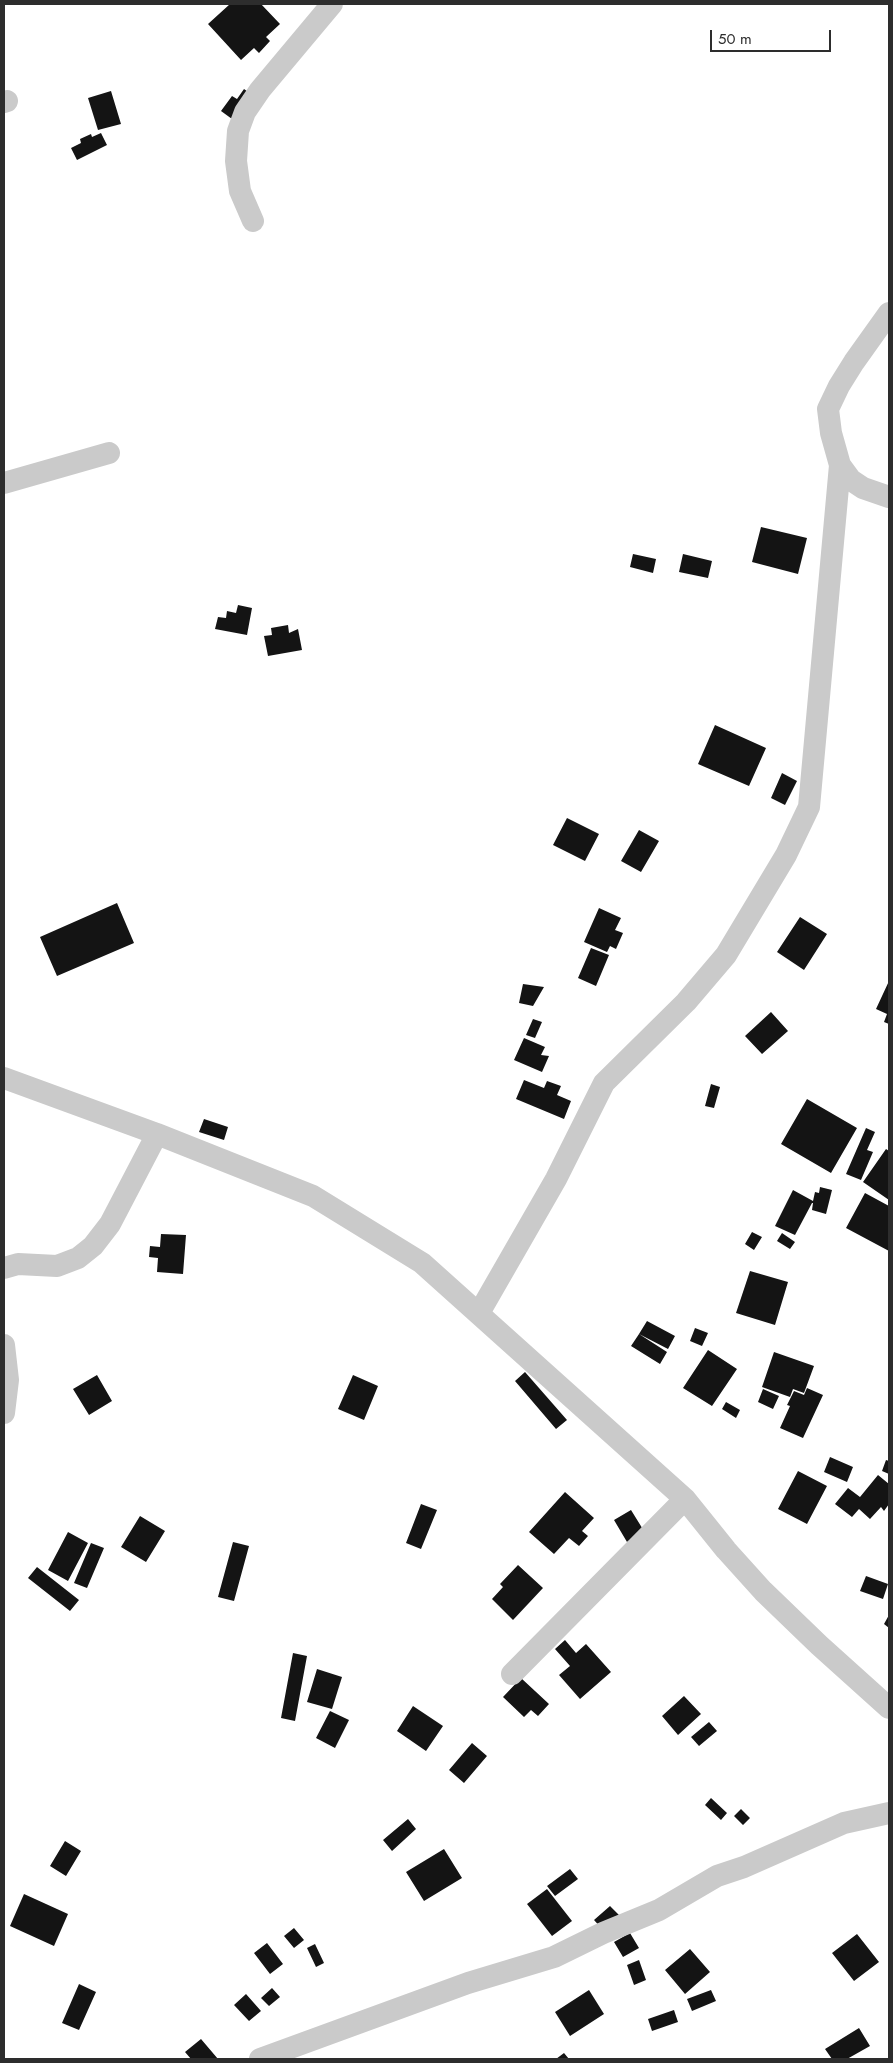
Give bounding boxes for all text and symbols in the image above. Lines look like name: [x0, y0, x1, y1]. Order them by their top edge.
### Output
scale bar: [713, 20, 834, 52]
text: 50 m: [718, 28, 752, 50]

